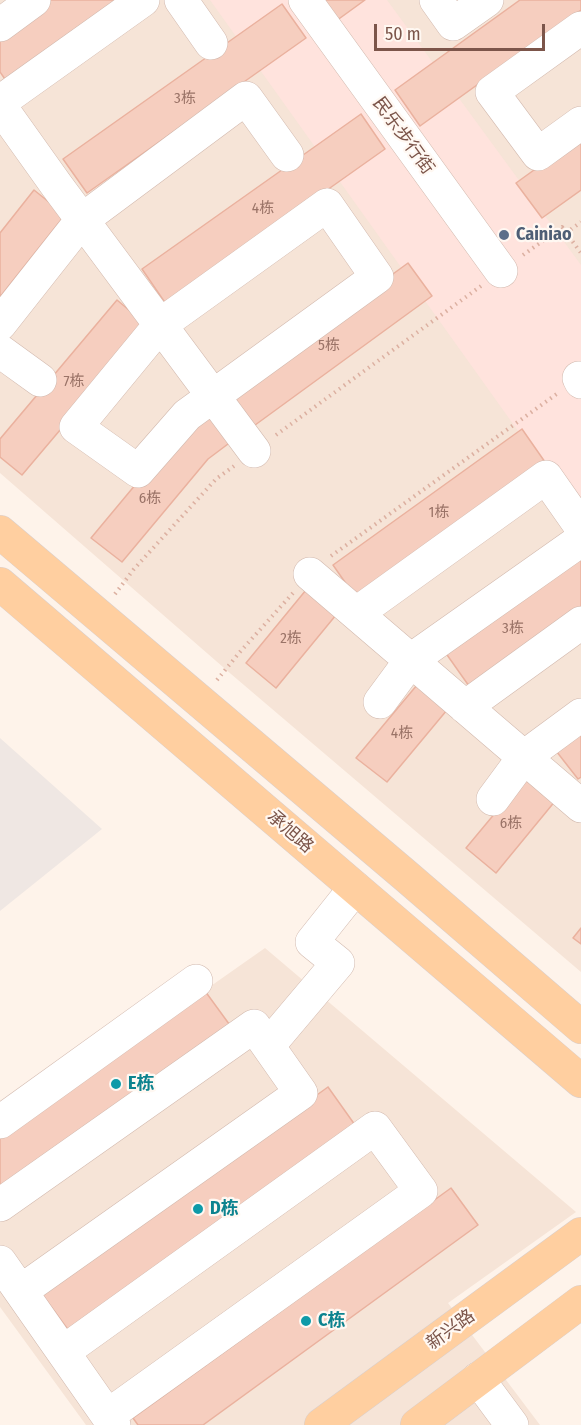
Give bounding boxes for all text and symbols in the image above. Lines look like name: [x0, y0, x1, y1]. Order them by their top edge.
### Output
scale bar: [377, 12, 548, 50]
text: 50 m: [385, 23, 421, 45]
house number: 3栋: [174, 90, 196, 108]
street label: 民乐步行街: [368, 93, 438, 179]
house number: 4栋: [252, 200, 274, 218]
place label: Cainiao: [516, 224, 572, 246]
marker: Cainiao: [497, 228, 511, 242]
house number: 5栋: [318, 337, 340, 355]
house number: 7栋: [63, 373, 85, 391]
house number: 6栋: [139, 490, 161, 508]
house number: 1栋: [429, 504, 449, 522]
house number: 3栋: [502, 620, 524, 638]
house number: 2栋: [280, 630, 302, 648]
house number: 4栋: [391, 725, 413, 743]
street label: 承旭路: [263, 806, 317, 858]
house number: 6栋: [500, 815, 522, 833]
place label: E栋: [128, 1073, 155, 1095]
marker: E栋: [109, 1077, 123, 1091]
place label: D栋: [210, 1198, 239, 1220]
marker: D栋: [191, 1202, 205, 1216]
street label: 新兴路: [423, 1305, 479, 1355]
place label: C栋: [318, 1310, 345, 1332]
marker: C栋: [299, 1314, 313, 1328]

